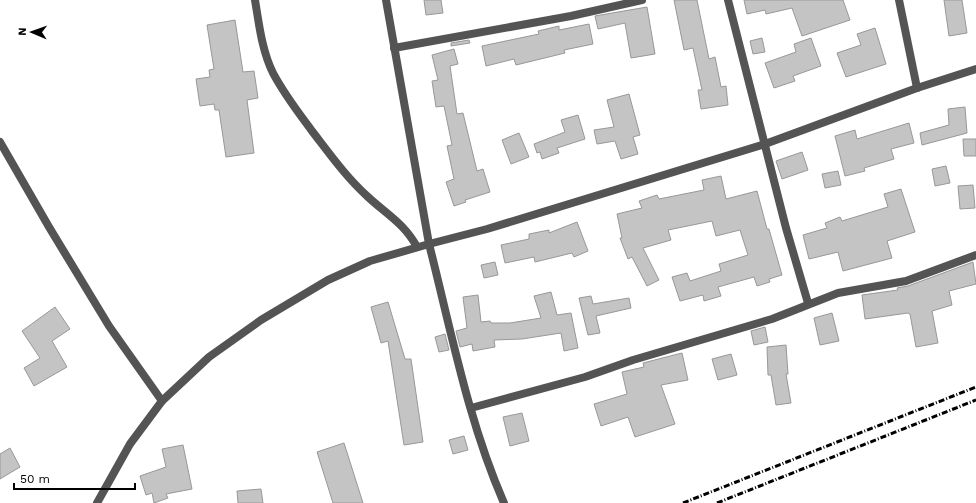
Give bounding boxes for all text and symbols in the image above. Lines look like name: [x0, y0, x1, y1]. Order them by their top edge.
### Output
north arrow: [12, 12, 52, 52]
text: N: [16, 27, 29, 36]
scale bar: [14, 465, 135, 491]
text: 50 m: [20, 472, 50, 486]

